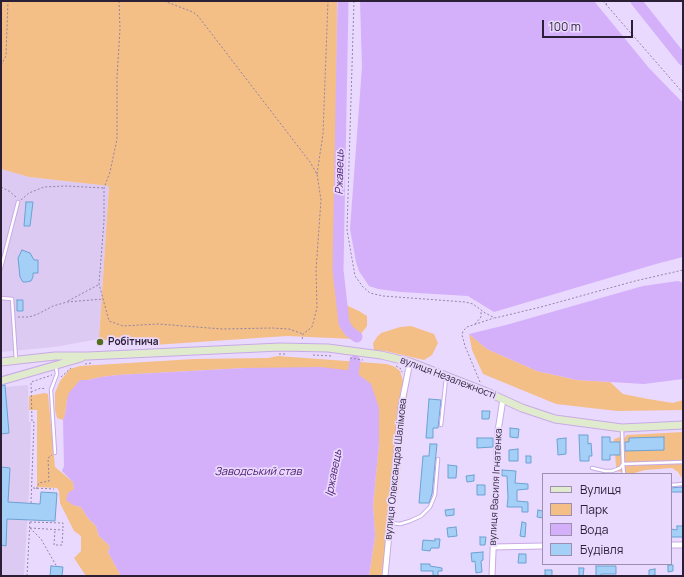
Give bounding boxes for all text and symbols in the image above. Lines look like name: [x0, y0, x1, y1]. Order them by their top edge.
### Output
scale bar: [544, 12, 635, 38]
text: 100 m: [549, 18, 581, 35]
water label: Ржавець: [333, 149, 347, 195]
place label: Робітнича: [108, 336, 158, 348]
marker: Робітнича: [95, 337, 105, 347]
street label: вулиця Незалежності: [398, 354, 498, 402]
street label: вулиця Олександра Шалімова: [383, 398, 409, 540]
street label: вулиця Василя Ігнатенка: [487, 428, 505, 546]
water label: Іржавець: [323, 448, 345, 498]
water label: Заводський став: [214, 465, 302, 479]
legend: [542, 473, 672, 565]
text: Вулиця: [580, 481, 621, 498]
text: Парк: [580, 501, 608, 518]
text: Вода: [580, 521, 608, 538]
text: Будівля: [580, 541, 623, 558]

